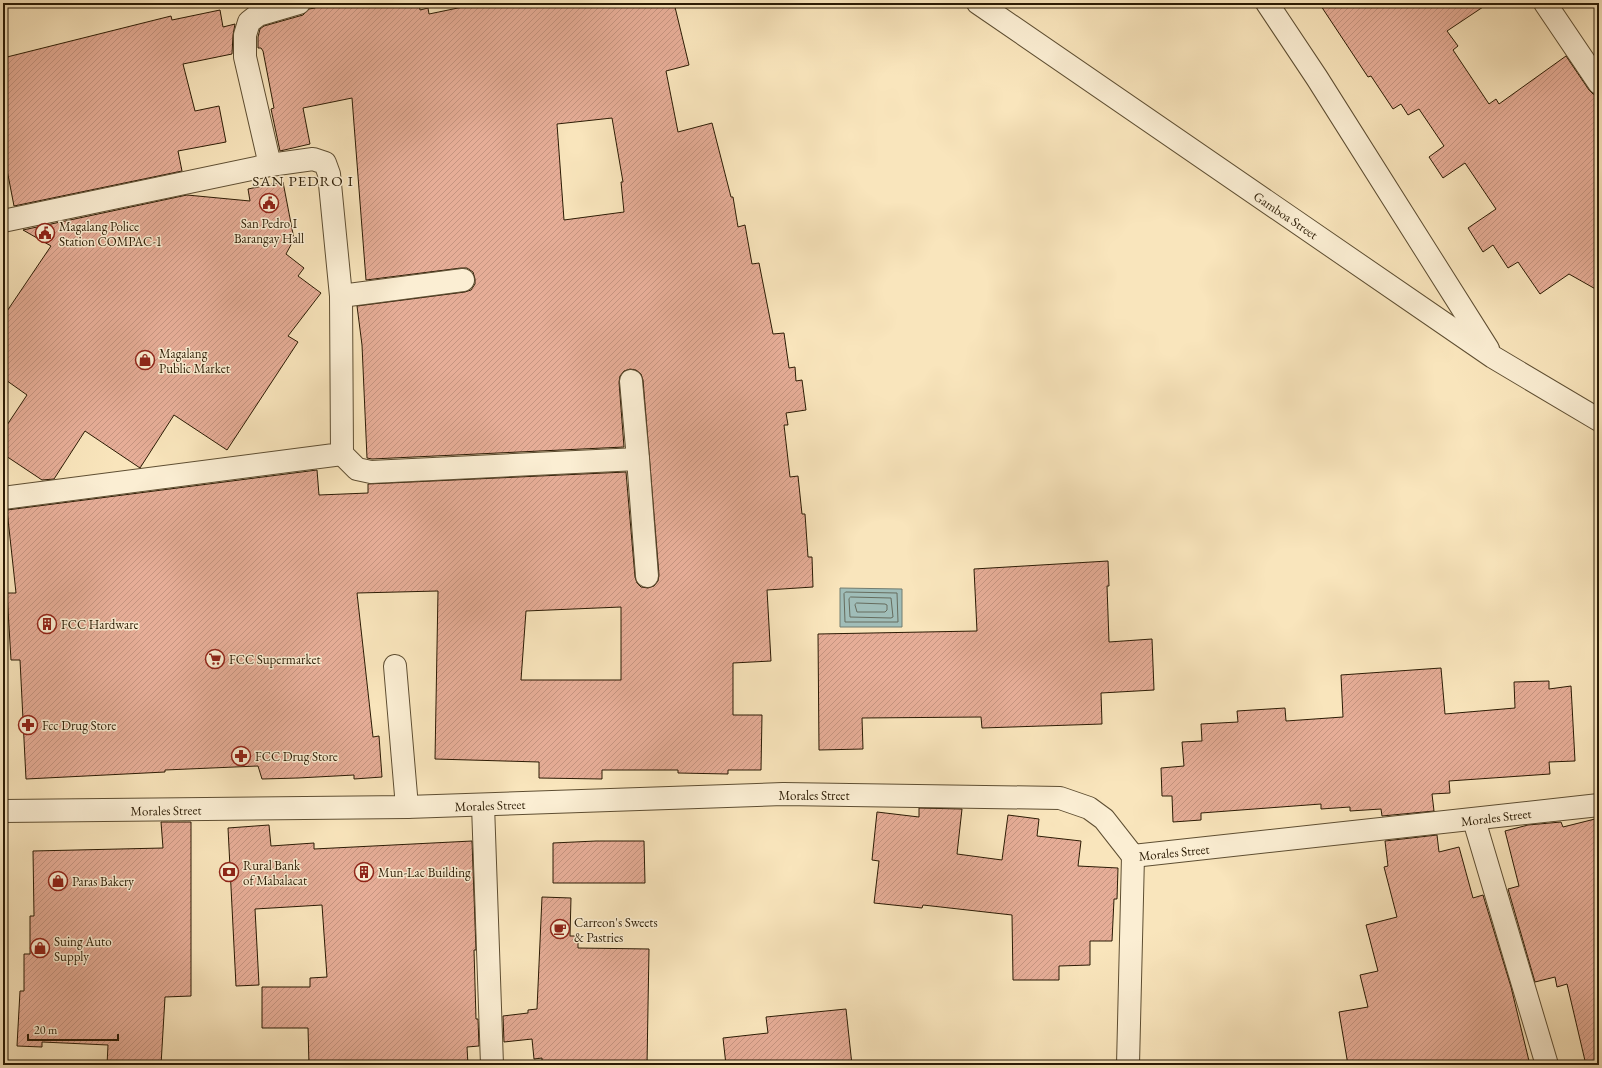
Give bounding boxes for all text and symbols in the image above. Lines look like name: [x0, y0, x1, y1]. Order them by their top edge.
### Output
district label: SAN PEDRO I: [252, 171, 354, 190]
street label: Gamboa Street: [1250, 188, 1321, 243]
public building icon: San Pedro Ⅰ Barangay Hall: [258, 192, 280, 214]
place label: San Pedro Ⅰ Barangay Hall: [234, 215, 304, 247]
place label: Magalang Police Station COMPAC-1: [59, 218, 162, 250]
public building icon: Magalang Police Station COMPAC-1: [34, 222, 56, 244]
place label: Magalang Public Market: [159, 345, 230, 377]
shop icon: Magalang Public Market: [134, 349, 156, 371]
building icon: FCC Hardware: [36, 613, 58, 635]
place label: FCC Hardware: [61, 616, 139, 633]
supermarket icon: FCC Supermarket: [204, 648, 226, 670]
place label: FCC Supermarket: [229, 651, 321, 668]
pharmacy icon: Fcc Drug Store: [17, 714, 39, 736]
place label: Fcc Drug Store: [42, 717, 116, 734]
pharmacy icon: FCC Drug Store: [230, 745, 252, 767]
place label: FCC Drug Store: [255, 748, 338, 765]
street label: Morales Street: [779, 787, 849, 804]
street label: Morales Street: [454, 796, 526, 815]
street label: Morales Street: [130, 801, 202, 820]
street label: Morales Street: [1460, 805, 1532, 830]
street label: Morales Street: [1138, 840, 1210, 865]
place label: Rural Bank of Mabalacat: [243, 857, 307, 889]
bank icon: Rural Bank of Mabalacat: [218, 861, 240, 883]
building icon: Mun-Lac Building: [353, 861, 375, 883]
place label: Mun-Lac Building: [378, 864, 471, 881]
shop icon: Paras Bakery: [47, 870, 69, 892]
place label: Paras Bakery: [72, 873, 134, 890]
place label: Carreon's Sweets & Pastries: [574, 914, 658, 946]
cafe icon: Carreon's Sweets & Pastries: [549, 918, 571, 940]
place label: Suing Auto Supply: [54, 933, 112, 965]
shop icon: Suing Auto Supply: [29, 937, 51, 959]
scale bar: [28, 1016, 118, 1042]
text: 20 m: [34, 1022, 58, 1038]

